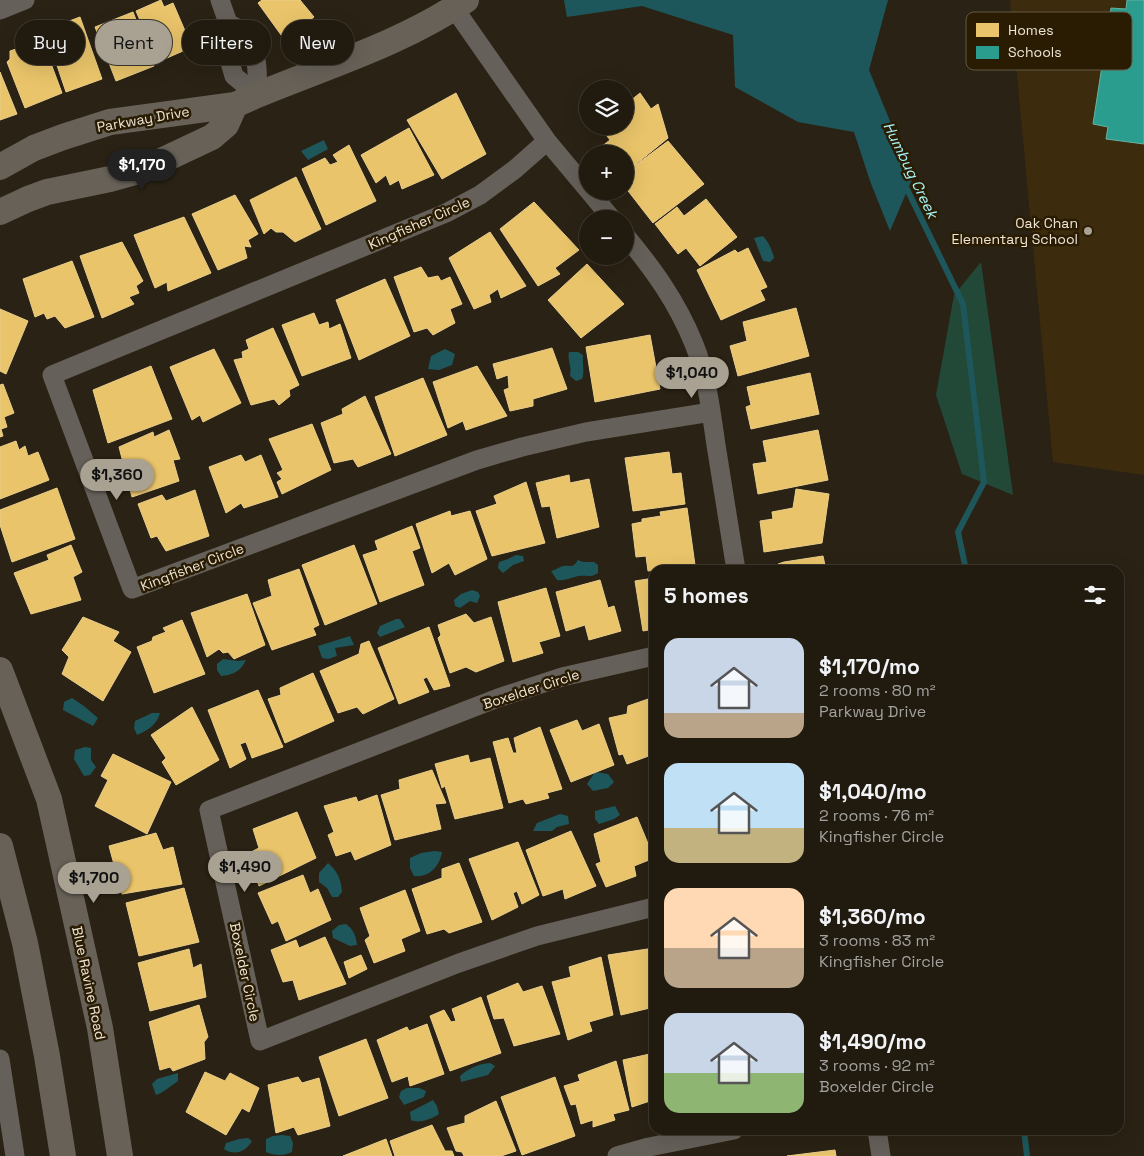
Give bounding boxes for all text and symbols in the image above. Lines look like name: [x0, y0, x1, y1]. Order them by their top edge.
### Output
legend: [966, 12, 1132, 70]
chip: Buy: [15, 20, 85, 65]
chip: Rent: [95, 20, 172, 65]
chip: Filters: [182, 20, 271, 65]
chip: New: [281, 20, 354, 65]
text: Homes: [1008, 21, 1054, 39]
text: Schools: [1008, 43, 1062, 61]
map controls: [579, 80, 634, 265]
button: layers: [579, 80, 634, 135]
street label: Parkway Drive: [95, 102, 191, 136]
water label: Humbug Creek: [879, 119, 943, 223]
button: +: [579, 145, 634, 200]
pin: $1,170: [101, 148, 183, 191]
text: $1,170: [118, 154, 166, 175]
street label: Kingfisher Circle: [365, 193, 473, 253]
button: −: [579, 210, 634, 265]
place label: Oak Chan Elementary School: [952, 214, 1078, 248]
marker: Oak Chan Elementary School: [1082, 225, 1094, 237]
pin: $1,040: [651, 356, 733, 399]
text: $1,040: [666, 362, 718, 383]
pin: $1,360: [76, 458, 158, 501]
text: $1,360: [91, 464, 143, 485]
street label: Kingfisher Circle: [138, 539, 246, 595]
icon: filters: [1081, 581, 1109, 609]
text: 5 homes: [664, 582, 749, 609]
text: $1,170/mo: [819, 653, 920, 680]
icon: home: [704, 658, 764, 718]
street label: Boxelder Circle: [480, 665, 582, 713]
text: 2 rooms · 80 m²: [819, 680, 936, 701]
text: Parkway Drive: [819, 701, 926, 722]
text: $1,040/mo: [819, 778, 927, 805]
icon: home: [704, 783, 764, 843]
text: 2 rooms · 76 m²: [819, 805, 934, 826]
text: Kingfisher Circle: [819, 826, 944, 847]
pin: $1,490: [204, 850, 286, 893]
text: $1,490: [219, 856, 271, 877]
pin: $1,700: [53, 862, 135, 904]
text: $1,700: [69, 867, 119, 888]
text: $1,360/mo: [819, 903, 926, 930]
icon: home: [704, 908, 764, 968]
street label: Boxelder Circle: [226, 921, 264, 1023]
street label: Blue Ravine Road: [68, 925, 110, 1041]
text: 3 rooms · 83 m²: [819, 930, 935, 951]
text: Kingfisher Circle: [819, 951, 944, 972]
text: $1,490/mo: [819, 1028, 926, 1055]
icon: home: [704, 1033, 764, 1093]
text: 3 rooms · 92 m²: [819, 1055, 935, 1076]
text: Boxelder Circle: [819, 1076, 934, 1097]

